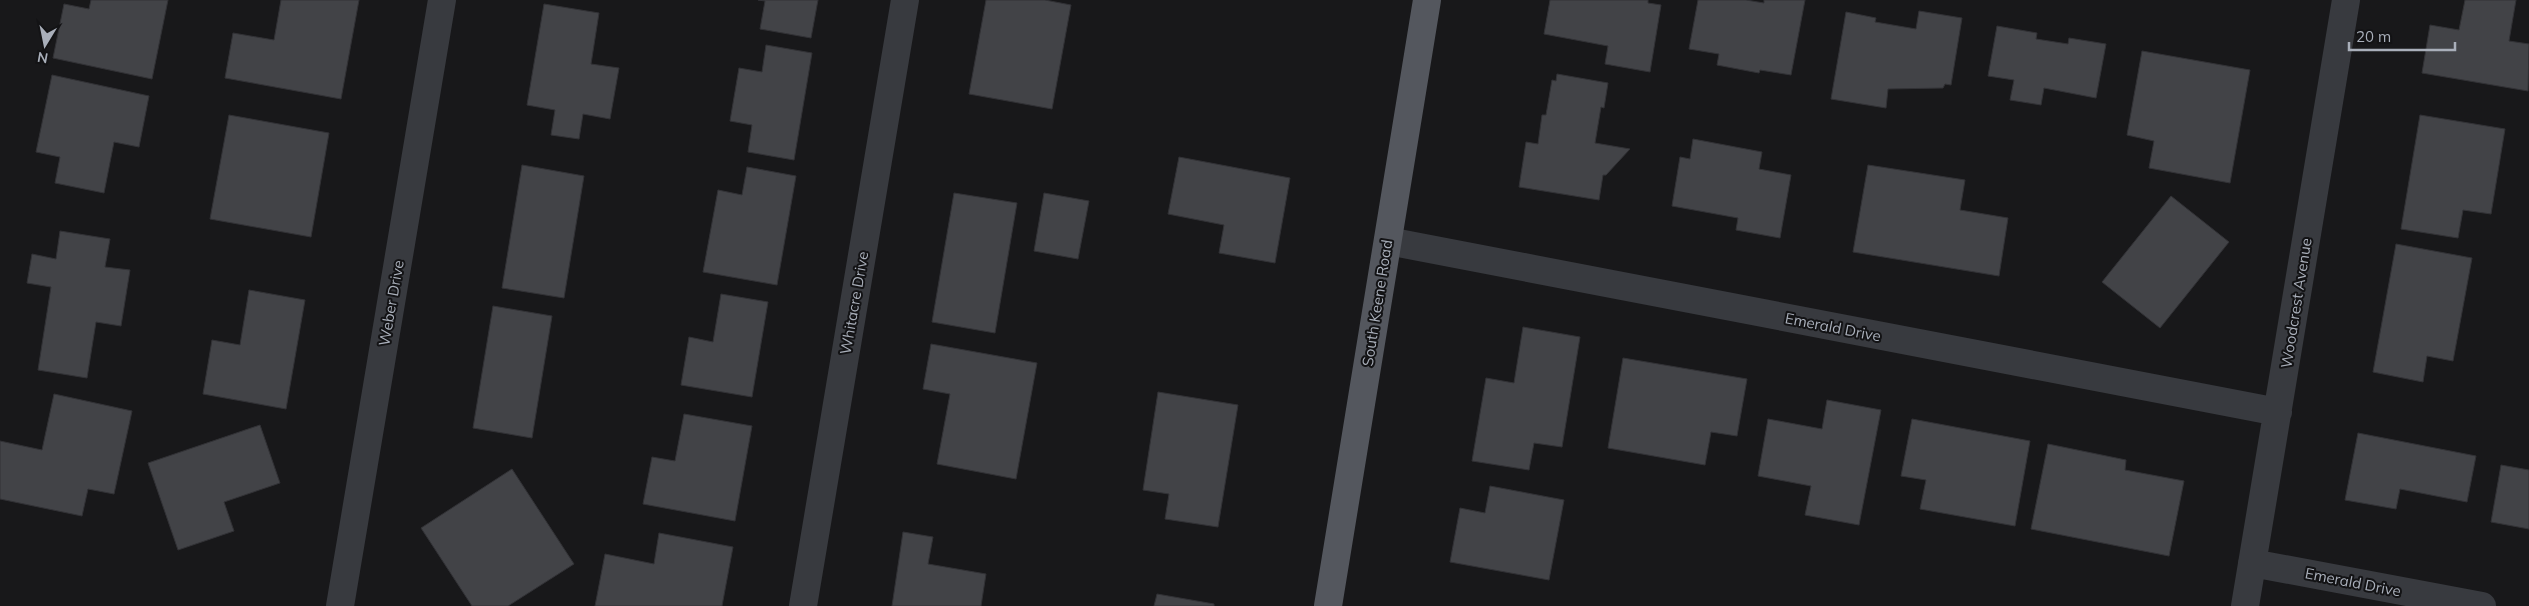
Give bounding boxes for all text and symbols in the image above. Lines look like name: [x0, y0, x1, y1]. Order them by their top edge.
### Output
north arrow: [20, 20, 70, 70]
scale bar: [2349, 20, 2455, 52]
text: 20 m: [2356, 27, 2391, 46]
text: N: [36, 48, 50, 68]
street label: Woodcrest Avenue: [2276, 236, 2316, 370]
street label: South Keene Road: [1358, 238, 1396, 368]
street label: Whitacre Drive: [836, 250, 872, 356]
street label: Weber Drive: [374, 259, 408, 347]
street label: Emerald Drive: [1783, 308, 1883, 346]
street label: Emerald Drive: [2303, 563, 2403, 601]

